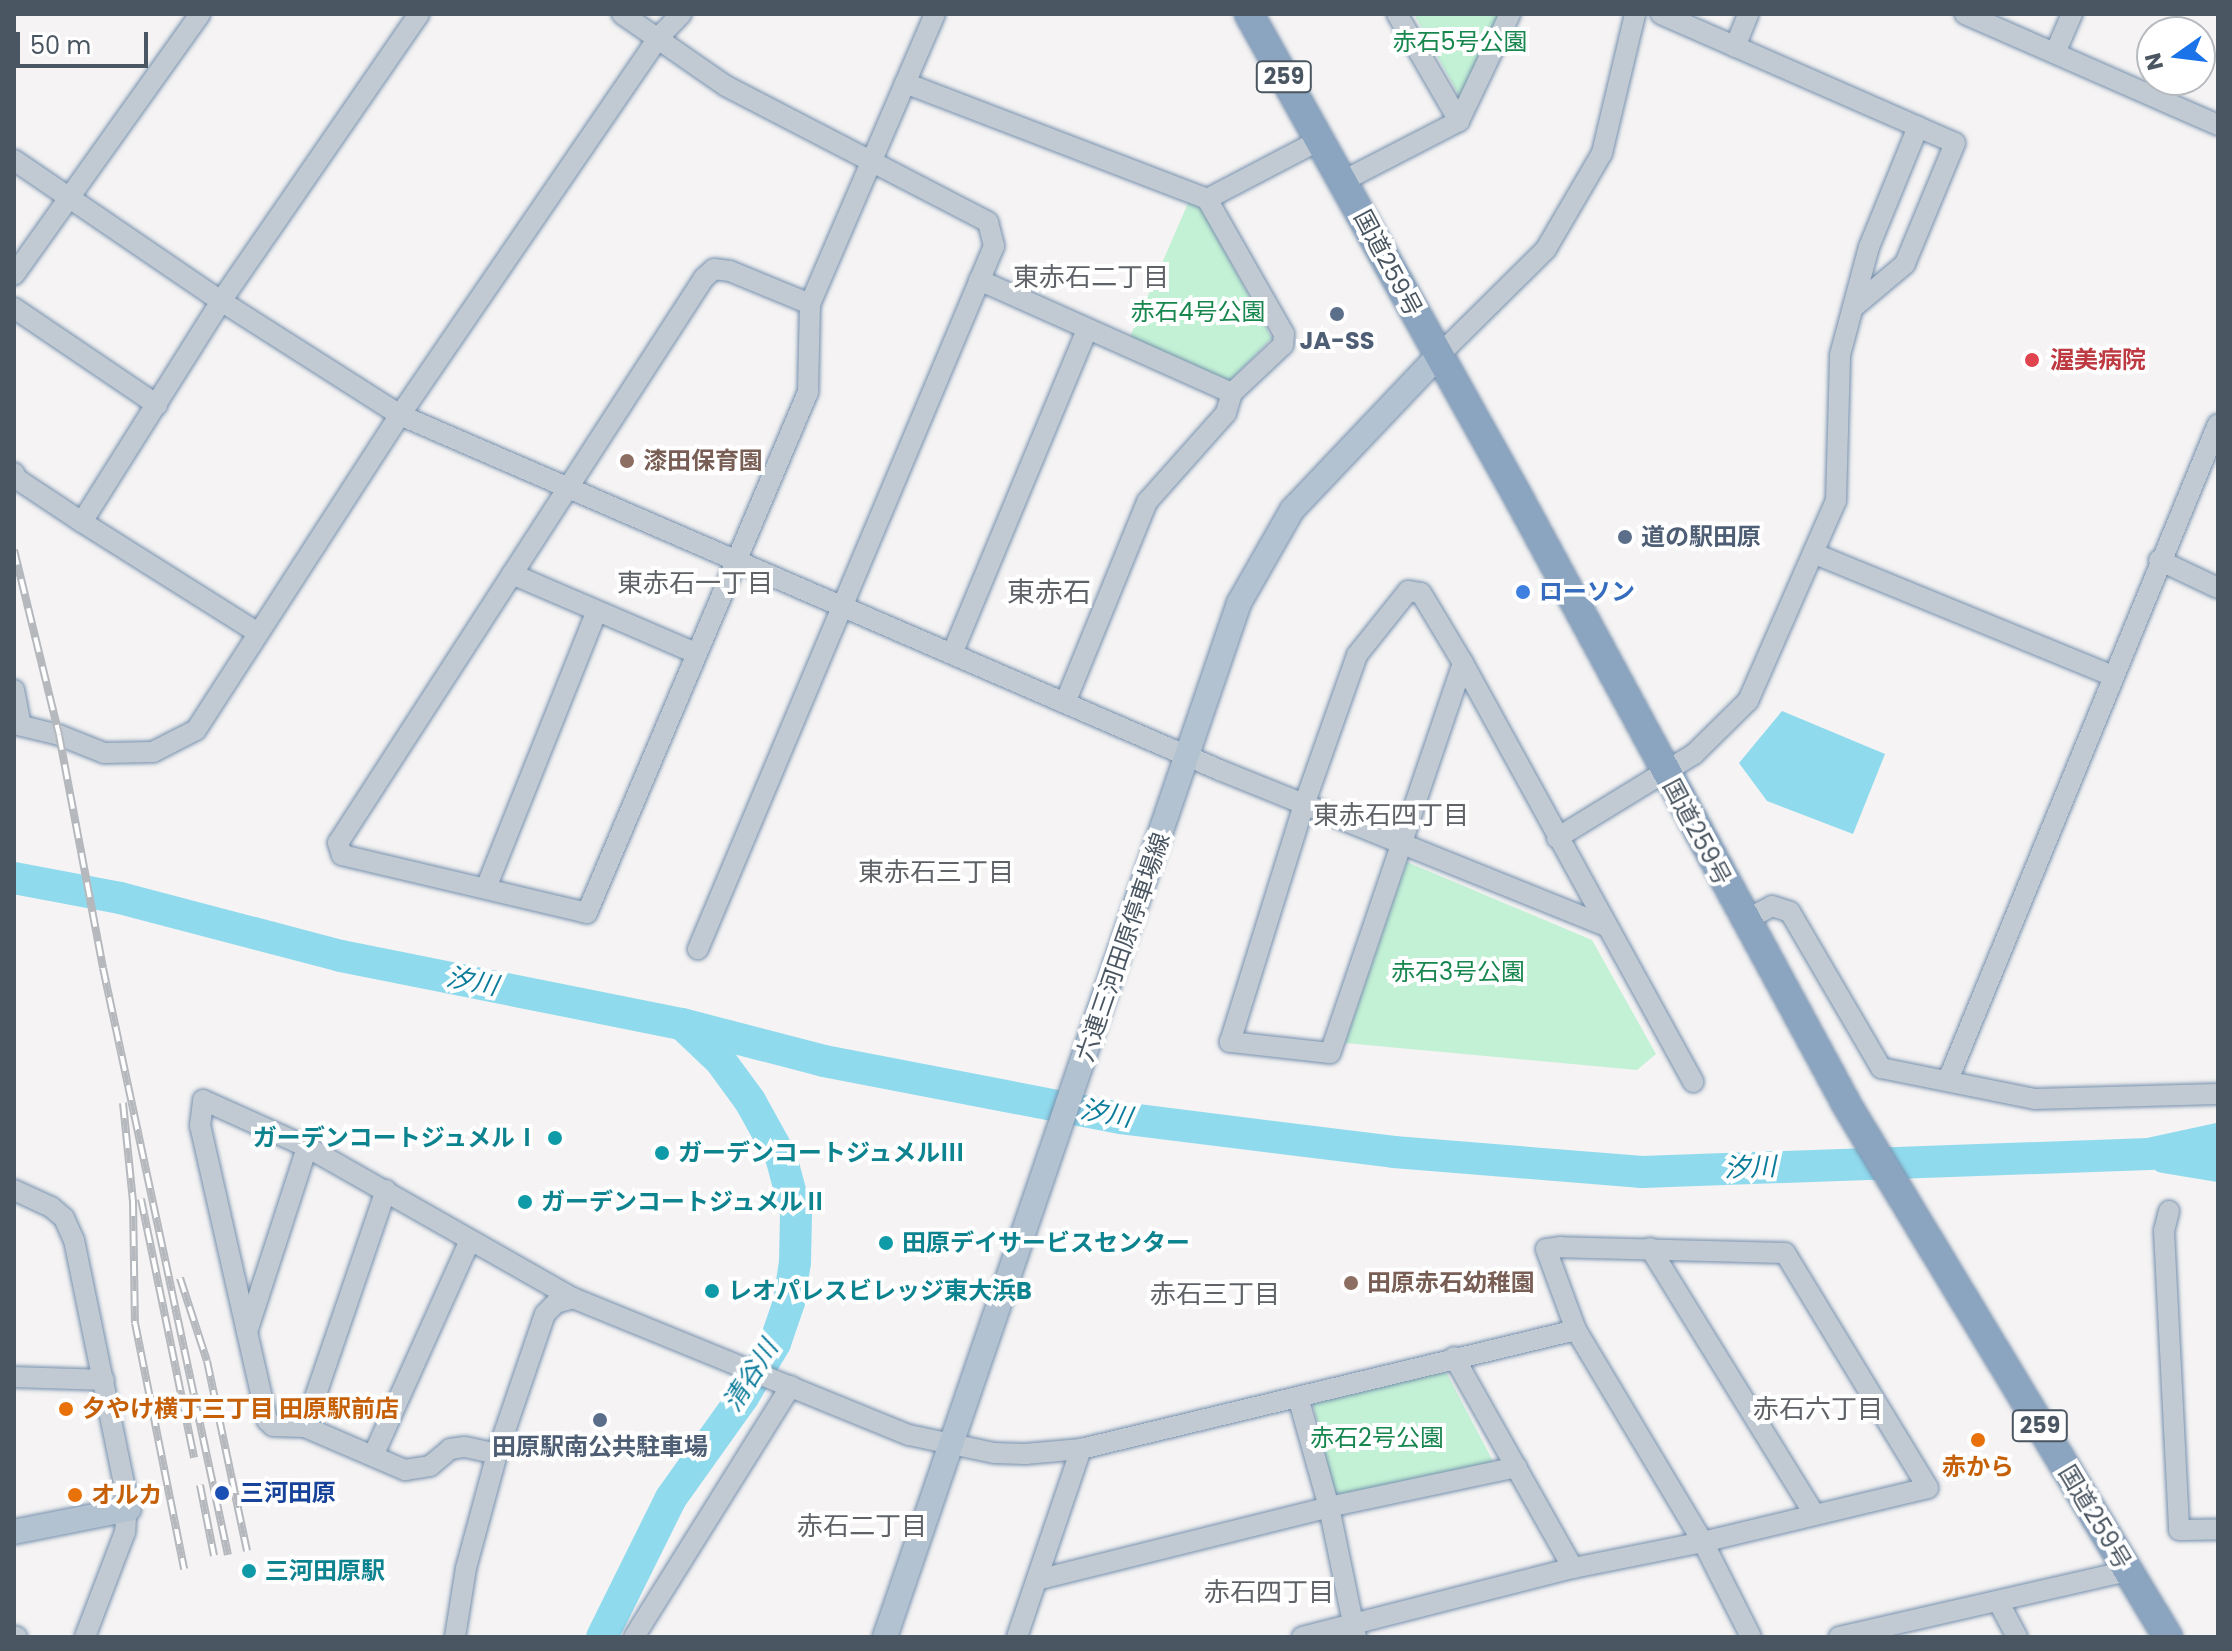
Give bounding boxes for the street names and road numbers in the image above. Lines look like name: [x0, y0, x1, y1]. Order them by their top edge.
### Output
road number: 259: [1254, 59, 1314, 95]
street label: 国道259号: [1348, 205, 1428, 321]
street label: 国道259号: [1657, 774, 1737, 890]
street label: 六連三河田原停車場線: [1070, 829, 1176, 1065]
road number: 259: [2010, 1408, 2070, 1444]
street label: 国道259号: [2053, 1460, 2137, 1574]

